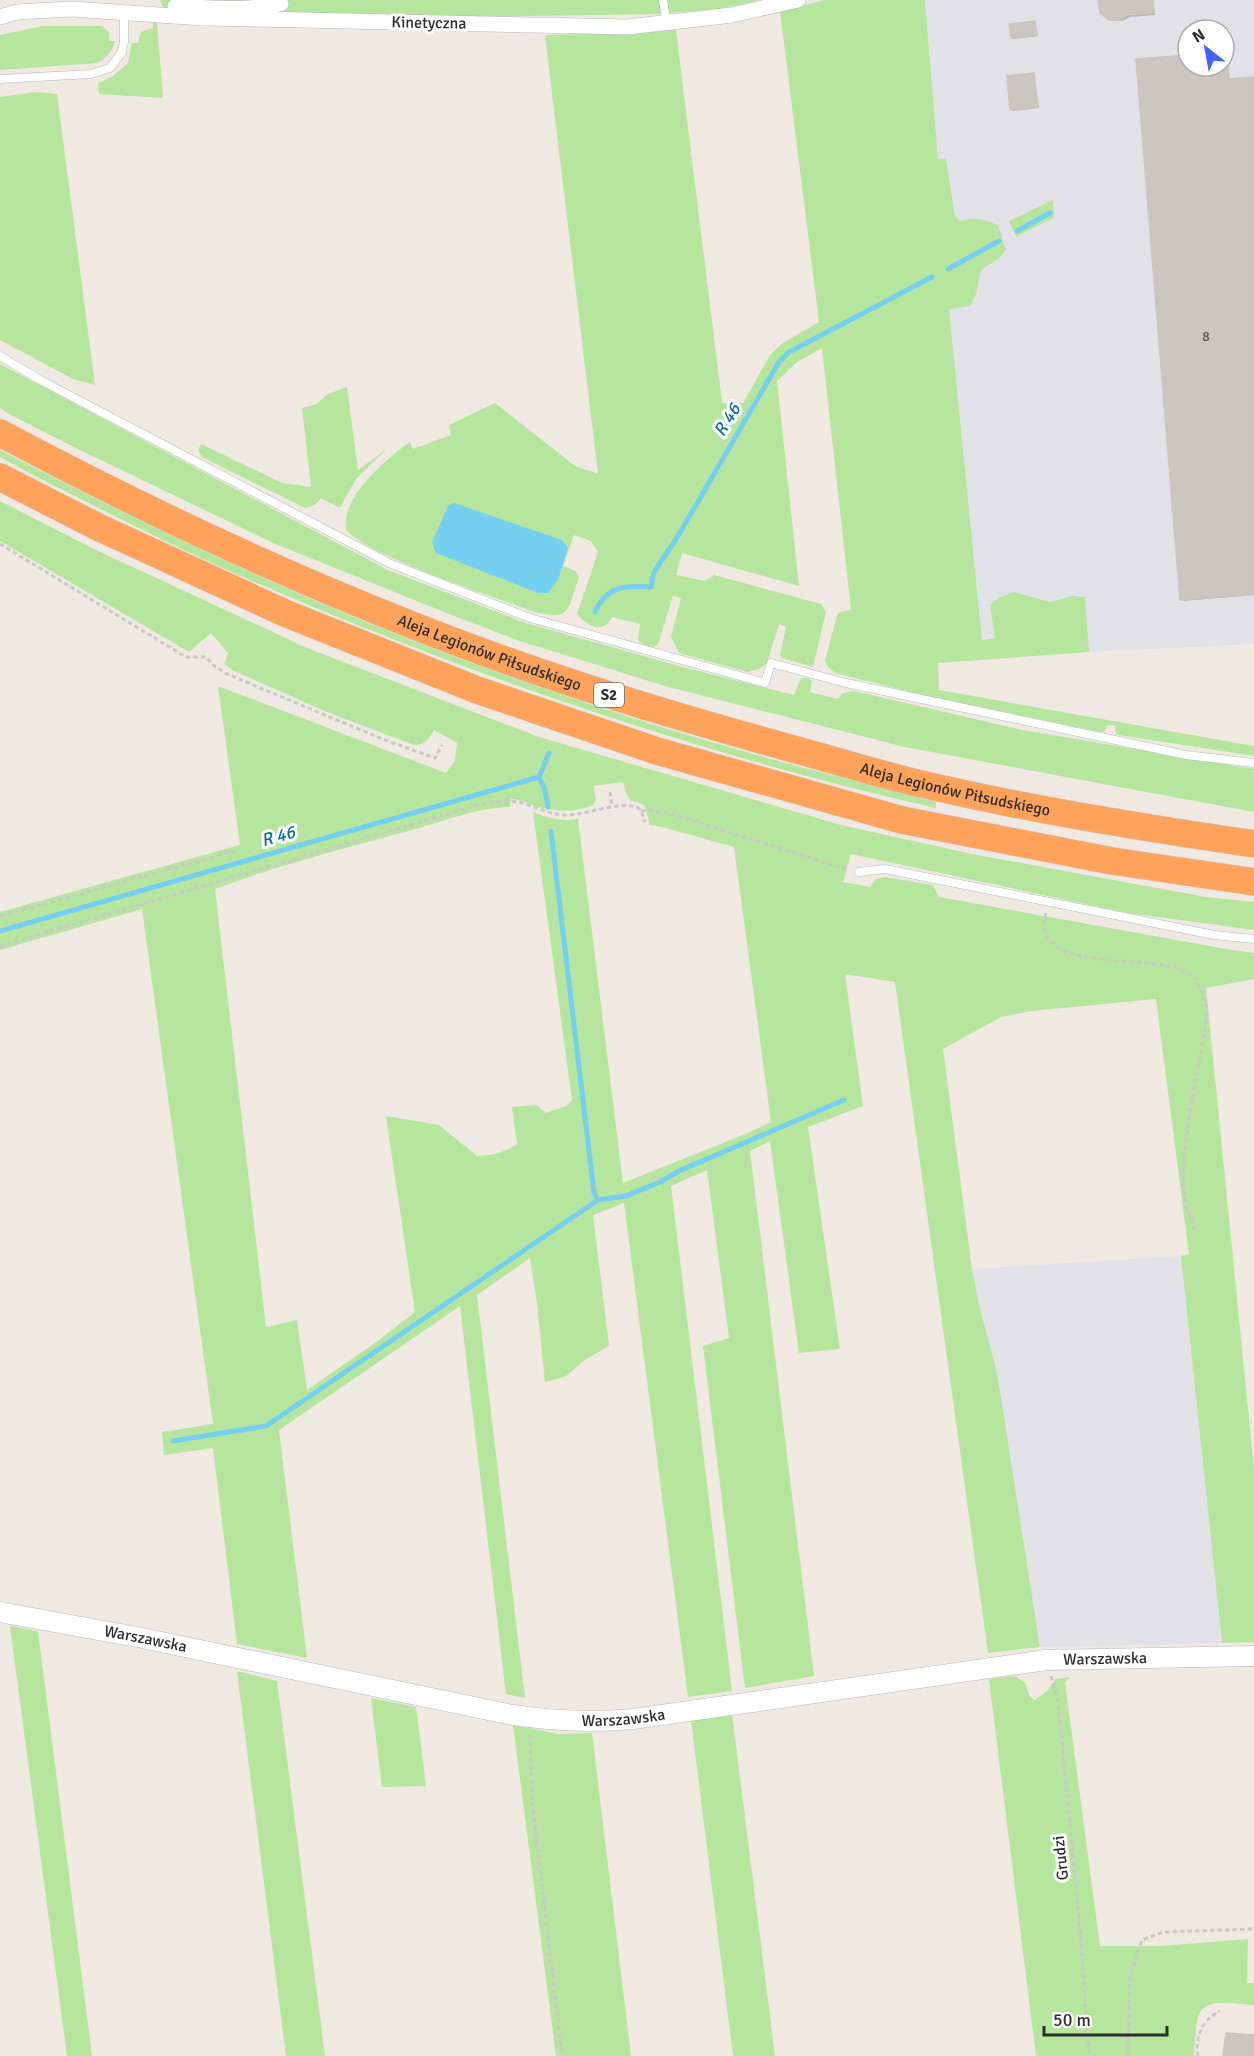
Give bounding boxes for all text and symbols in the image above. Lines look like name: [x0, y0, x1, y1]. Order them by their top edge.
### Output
street label: Kinetyczna: [391, 12, 467, 34]
north arrow: [1176, 18, 1236, 78]
text: N: [1189, 25, 1209, 47]
house number: 8: [1202, 328, 1210, 345]
water label: R 46: [709, 399, 746, 440]
street label: Aleja Legionów Piłsudskiego: [394, 610, 584, 695]
road number: S2: [594, 683, 624, 707]
street label: Aleja Legionów Piłsudskiego: [858, 758, 1052, 821]
water label: R 46: [259, 820, 299, 851]
street label: Warszawska: [103, 1621, 189, 1657]
street label: Warszawska: [1063, 1648, 1147, 1670]
street label: Warszawska: [581, 1705, 666, 1731]
street label: Grudzi: [1049, 1835, 1073, 1881]
scale bar: [1044, 1999, 1167, 2037]
text: 50 m: [1053, 2009, 1091, 2031]

